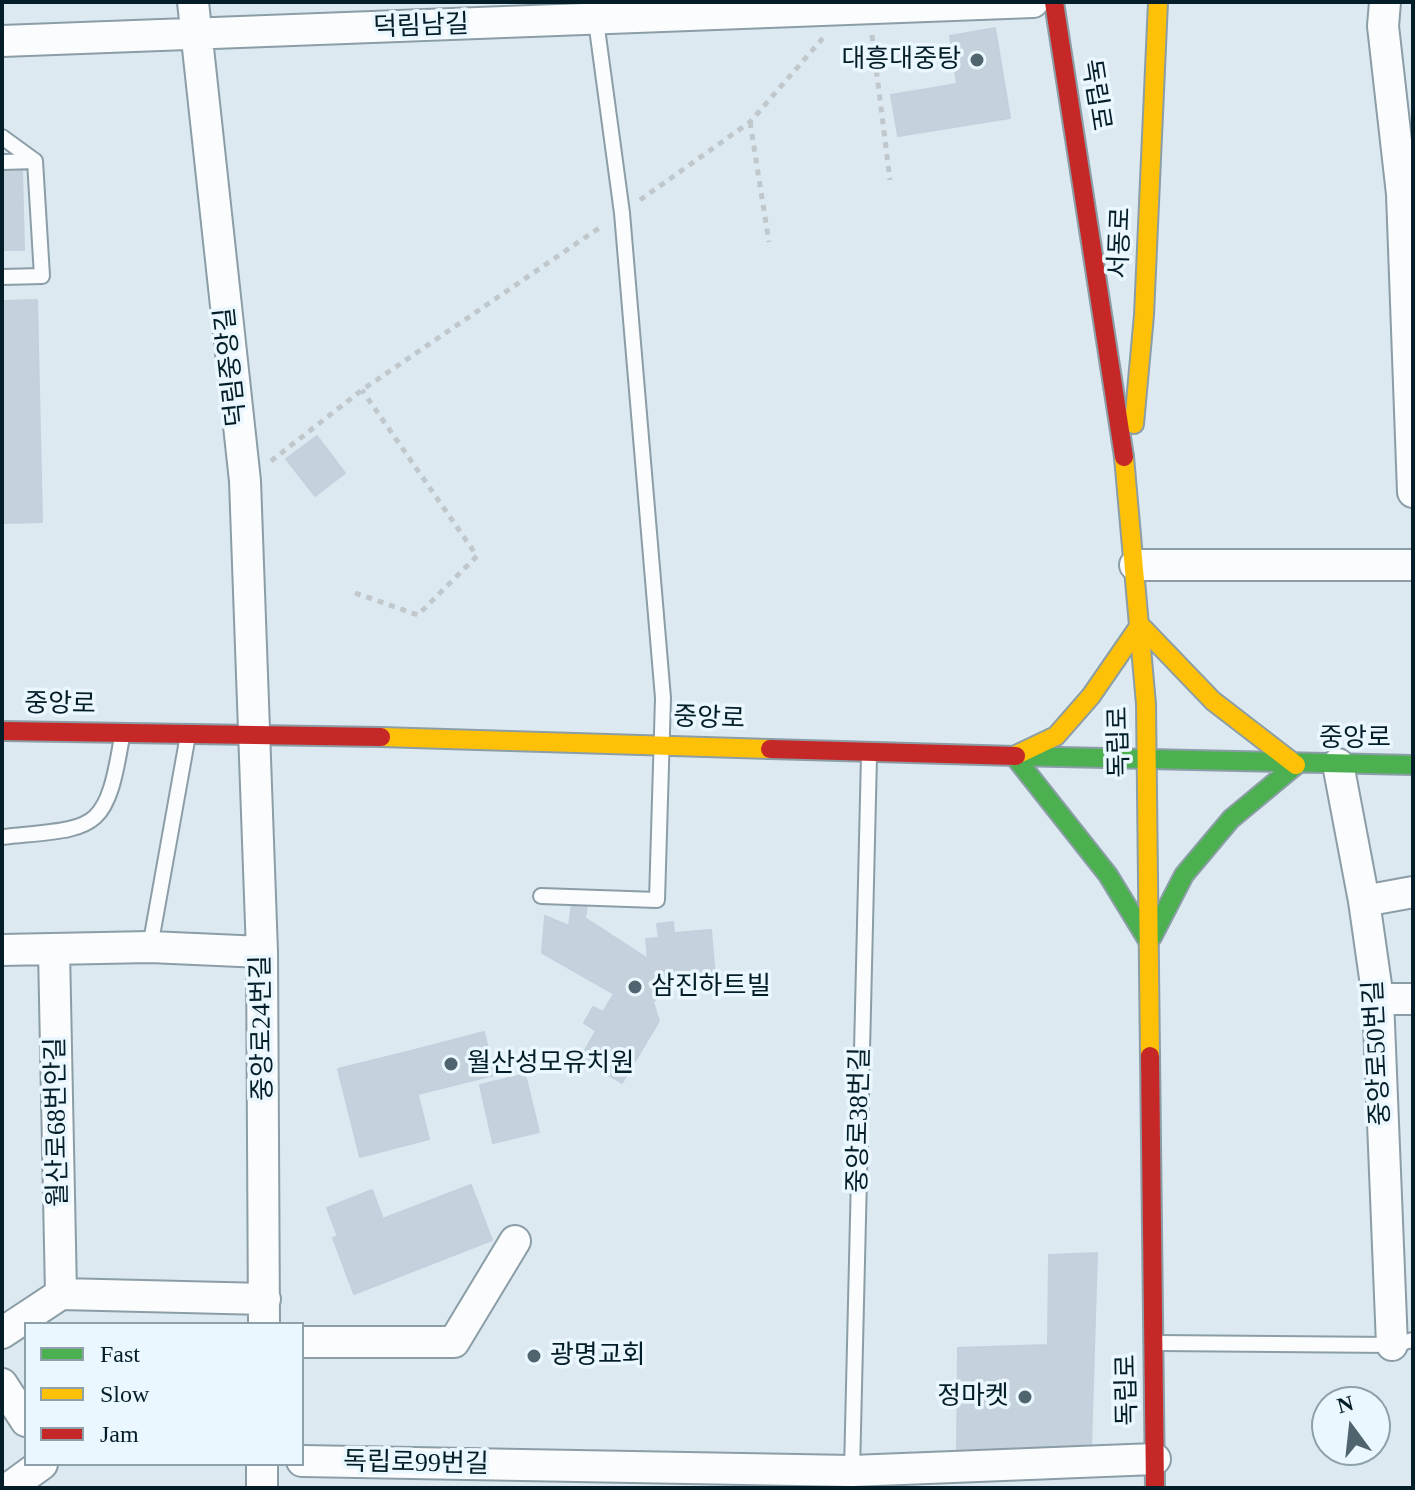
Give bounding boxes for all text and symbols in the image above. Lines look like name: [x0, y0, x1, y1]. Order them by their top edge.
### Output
street label: 덕림남길: [373, 10, 469, 44]
place label: 대흥대중탕: [841, 44, 961, 76]
marker: 대흥대중탕: [968, 51, 986, 69]
street label: 독립로: [1074, 57, 1116, 133]
street label: 서동로: [1104, 207, 1138, 279]
street label: 덕림중앙길: [210, 306, 254, 428]
street label: 중앙로: [24, 689, 96, 721]
street label: 중앙로: [673, 702, 745, 736]
street label: 독립로: [1104, 706, 1136, 778]
street label: 중앙로: [1319, 723, 1391, 755]
street label: 중앙로24번길: [246, 955, 280, 1101]
place label: 삼진하트빌: [651, 971, 771, 1003]
marker: 삼진하트빌: [626, 978, 644, 996]
street label: 중앙로50번길: [1359, 979, 1397, 1127]
street label: 월산로68번안길: [41, 1037, 75, 1207]
street label: 중앙로38번길: [843, 1047, 877, 1193]
place label: 월산성모유치원: [467, 1048, 634, 1080]
marker: 월산성모유치원: [442, 1055, 460, 1073]
legend: [24, 1322, 304, 1466]
place label: 광명교회: [550, 1340, 646, 1372]
text: Fast: [100, 1341, 140, 1367]
marker: 광명교회: [525, 1347, 543, 1365]
street label: 독립로: [1112, 1354, 1144, 1426]
text: Slow: [100, 1381, 149, 1407]
place label: 정마켓: [937, 1381, 1009, 1413]
north arrow: [1311, 1386, 1391, 1466]
marker: 정마켓: [1016, 1388, 1034, 1406]
text: N: [1334, 1390, 1356, 1418]
text: Jam: [100, 1421, 139, 1447]
street label: 독립로99번길: [343, 1447, 489, 1481]

